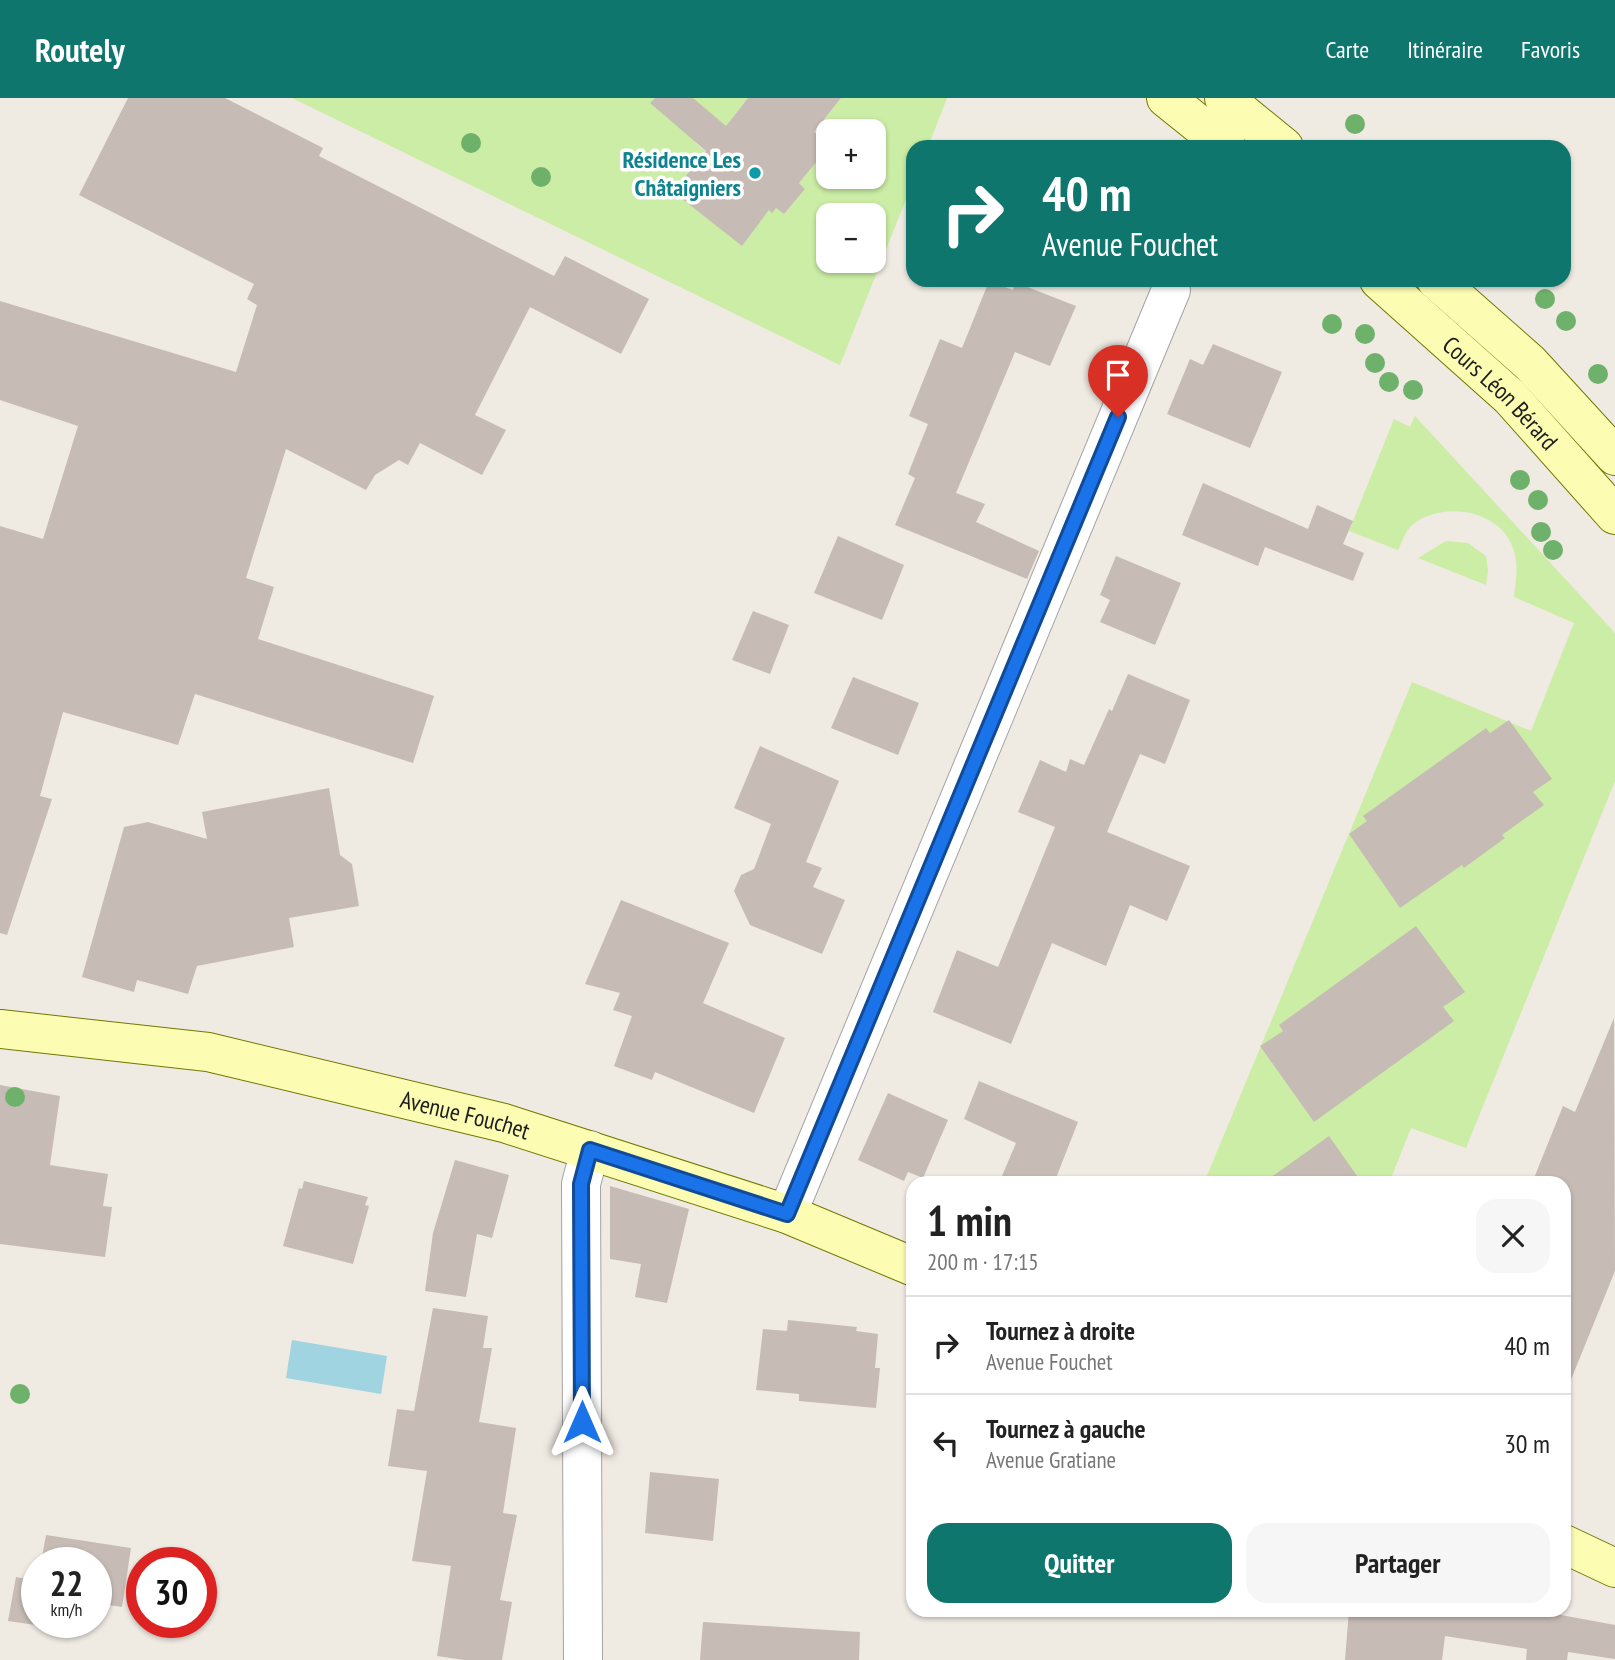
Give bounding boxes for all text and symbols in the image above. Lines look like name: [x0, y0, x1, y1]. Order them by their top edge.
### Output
text: Routely: [35, 28, 125, 71]
text: Carte: [1325, 34, 1369, 65]
text: Itinéraire: [1407, 34, 1483, 65]
text: Favoris: [1521, 34, 1580, 65]
map controls: [816, 119, 886, 273]
button: +: [816, 119, 886, 189]
place label: Résidence Les Châtaigniers: [623, 144, 741, 203]
text: 40 m: [1042, 161, 1131, 225]
marker: Résidence Les Châtaigniers: [747, 165, 763, 181]
icon: right: [927, 168, 1018, 259]
button: −: [816, 203, 886, 273]
text: Avenue Fouchet: [1042, 223, 1218, 265]
street label: Cours Léon Bérard: [1437, 329, 1565, 456]
pin: [1088, 345, 1148, 417]
icon: arrive: [1099, 356, 1137, 394]
street label: Avenue Fouchet: [398, 1083, 534, 1146]
text: 1 min: [927, 1193, 1012, 1248]
button: close: [1476, 1199, 1550, 1273]
text: 200 m · 17:15: [927, 1247, 1039, 1276]
text: Tournez à droite: [986, 1314, 1135, 1347]
icon: right: [927, 1326, 965, 1364]
text: 40 m: [1504, 1329, 1550, 1362]
text: Avenue Fouchet: [986, 1347, 1113, 1376]
position arrow: [545, 1385, 619, 1459]
text: Tournez à gauche: [986, 1412, 1146, 1445]
icon: left: [927, 1424, 965, 1462]
text: 30 m: [1504, 1427, 1550, 1460]
text: Avenue Gratiane: [986, 1445, 1116, 1474]
button: Quitter: [927, 1523, 1232, 1603]
button: Partager: [1246, 1523, 1550, 1603]
speed limit sign: 30: [126, 1547, 217, 1638]
text: 22: [50, 1560, 83, 1606]
text: km/h: [51, 1598, 82, 1621]

